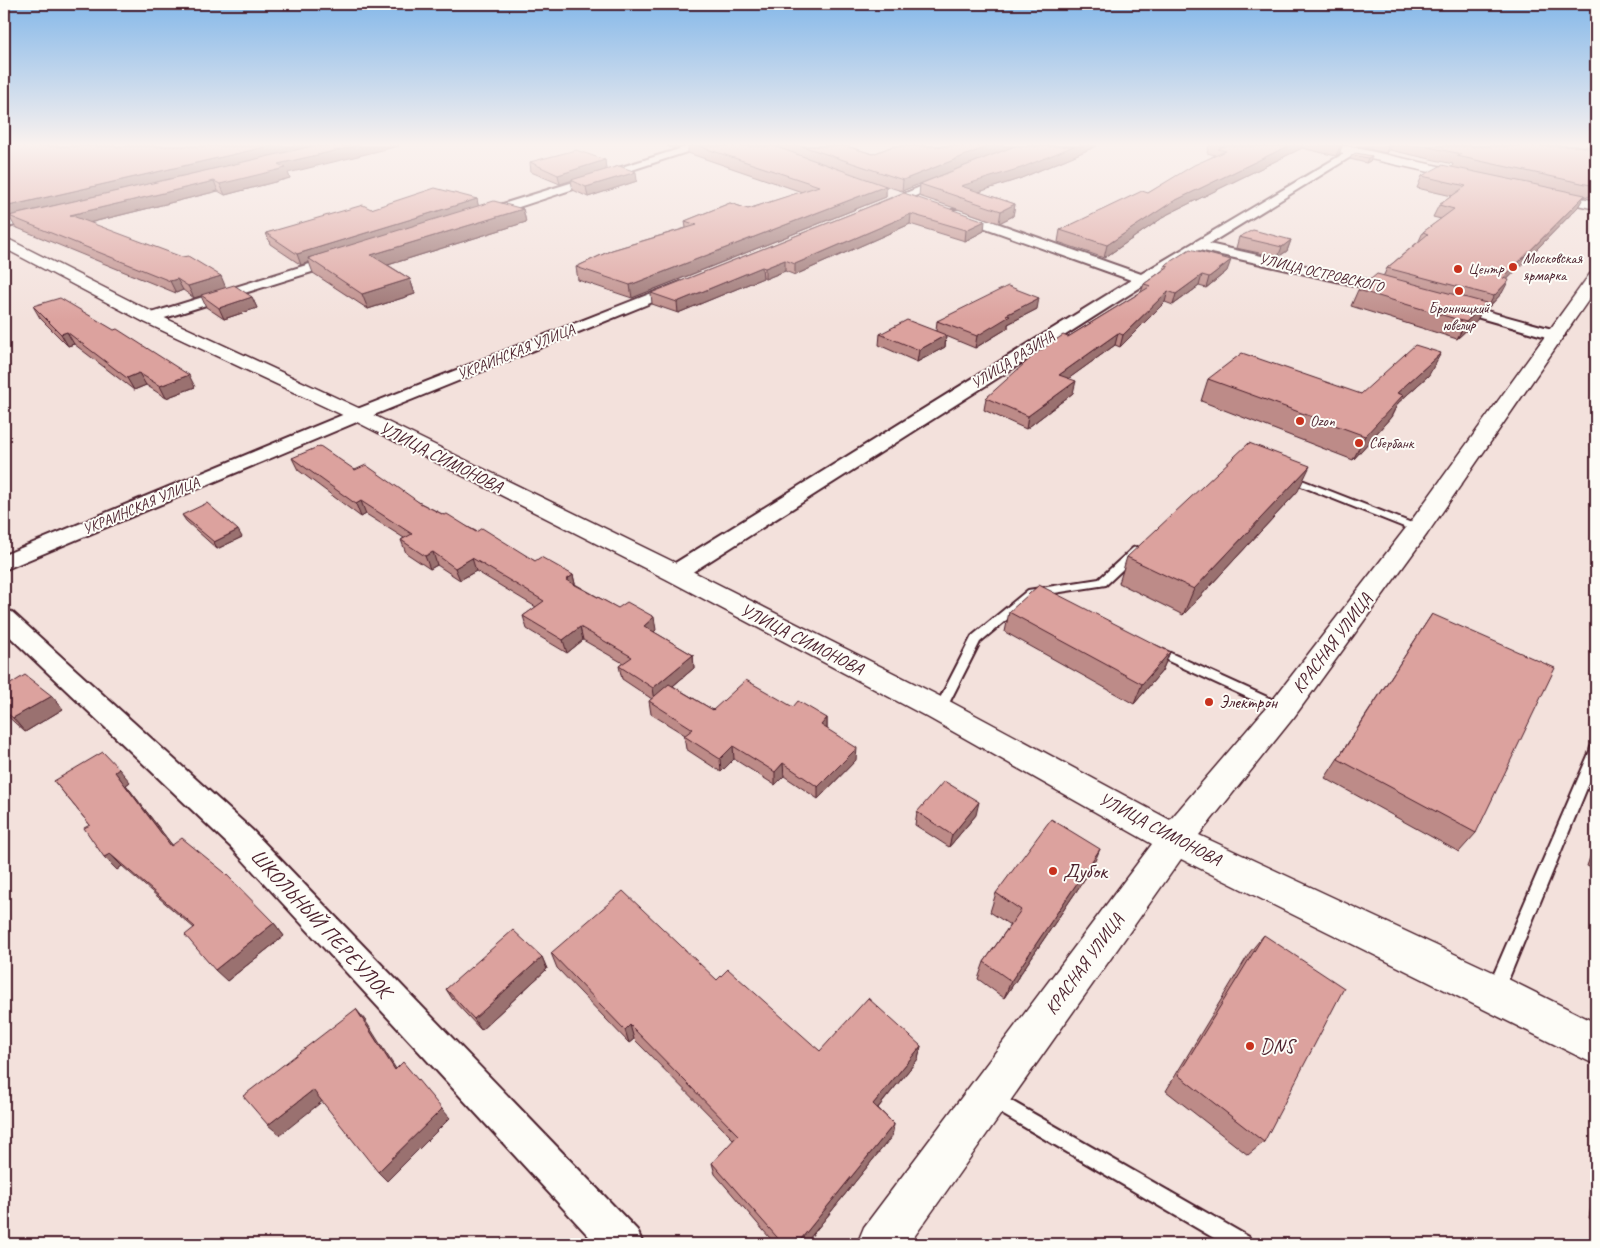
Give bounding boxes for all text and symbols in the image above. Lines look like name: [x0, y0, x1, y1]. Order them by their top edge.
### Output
street label: УЛИЦА ОСТРОВСКОГО: [1257, 249, 1386, 297]
place label: Московская ярмарка: [1523, 249, 1583, 285]
place label: Центр: [1468, 260, 1505, 279]
marker: Московская ярмарка: [1507, 261, 1519, 273]
marker: Центр: [1452, 263, 1464, 275]
marker: Бронницкий ювелир: [1453, 285, 1465, 297]
place label: Бронницкий ювелир: [1429, 299, 1490, 335]
street label: УКРАИНСКАЯ УЛИЦА: [455, 320, 578, 384]
street label: УЛИЦА РАЗИНА: [968, 327, 1059, 393]
place label: Ozon: [1310, 412, 1335, 431]
marker: Ozon: [1294, 415, 1306, 427]
street label: УЛИЦА СИМОНОВА: [376, 416, 507, 498]
place label: Сбербанк: [1369, 434, 1415, 453]
marker: Сбербанк: [1353, 437, 1365, 449]
street label: УКРАИНСКАЯ УЛИЦА: [80, 473, 203, 539]
street label: КРАСНАЯ УЛИЦА: [1287, 588, 1377, 697]
street label: УЛИЦА СИМОНОВА: [737, 598, 868, 680]
place label: Электрон: [1219, 691, 1279, 713]
marker: Электрон: [1203, 696, 1215, 708]
street label: УЛИЦА СИМОНОВА: [1095, 788, 1226, 871]
street label: ШКОЛЬНЫЙ ПЕРЕУЛОК: [245, 843, 400, 1006]
place label: Дубок: [1063, 858, 1109, 884]
marker: Дубок: [1047, 865, 1059, 877]
street label: КРАСНАЯ УЛИЦА: [1040, 908, 1129, 1019]
place label: DNS: [1260, 1033, 1297, 1059]
marker: DNS: [1244, 1040, 1256, 1052]

